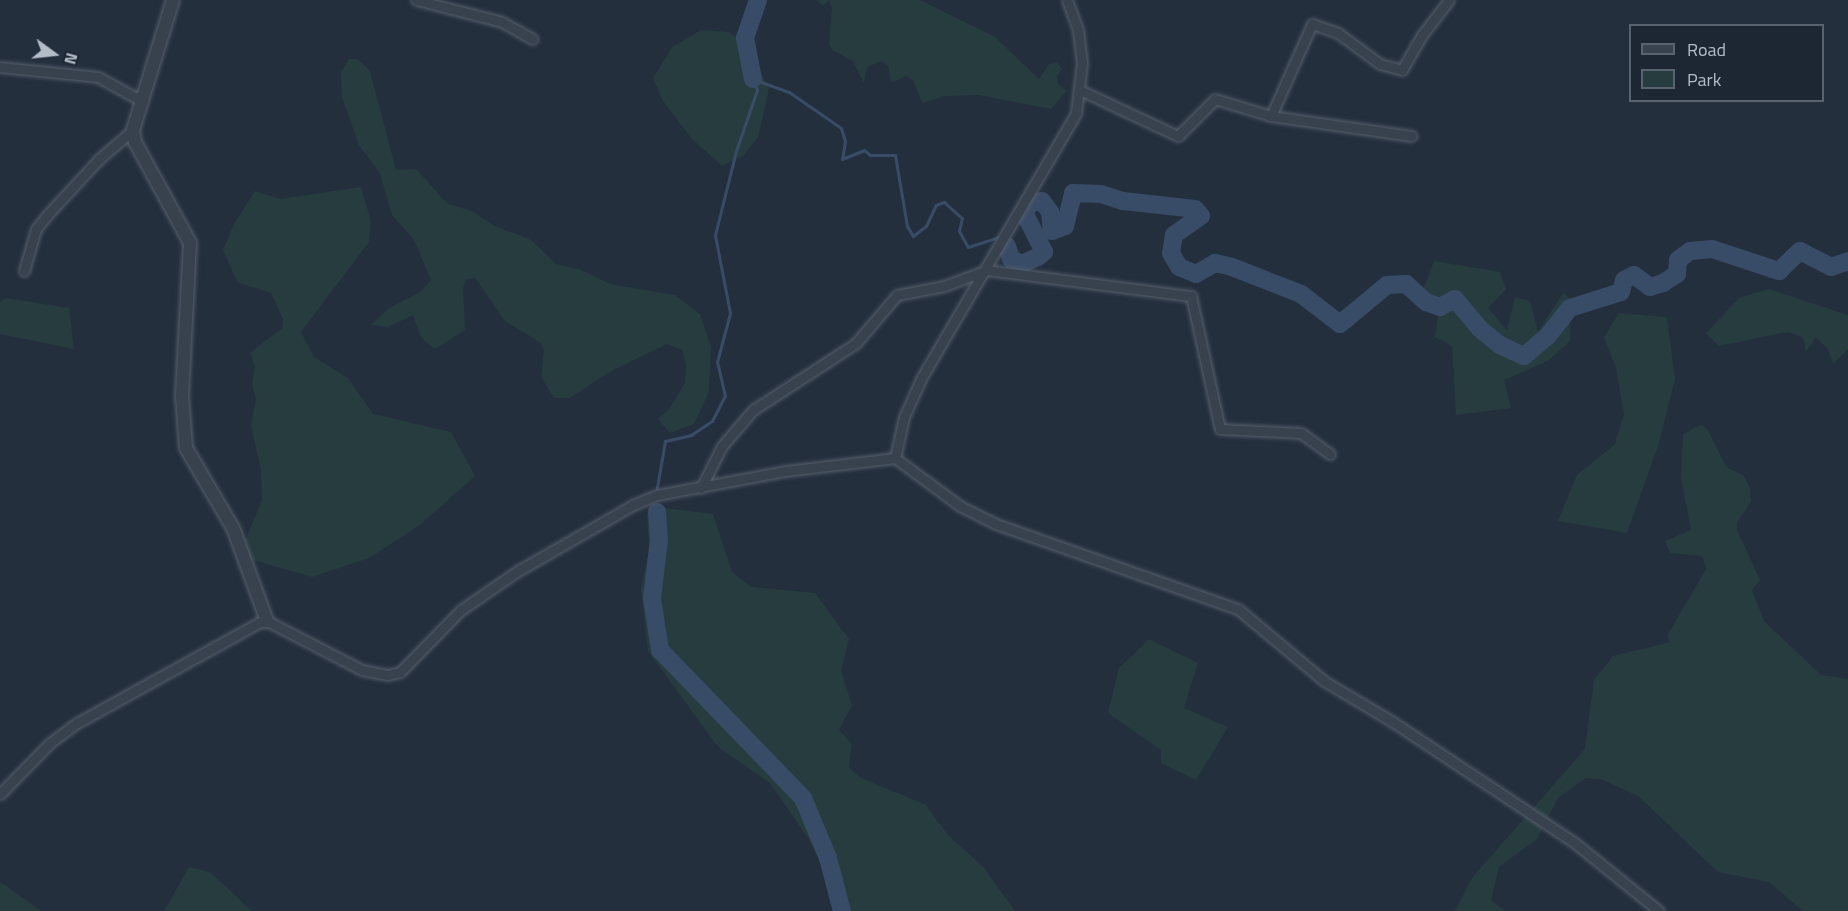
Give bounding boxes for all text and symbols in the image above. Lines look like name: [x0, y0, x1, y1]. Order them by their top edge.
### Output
north arrow: [24, 24, 84, 84]
legend: [1629, 24, 1824, 102]
text: Road: [1687, 36, 1726, 63]
text: N: [58, 50, 84, 67]
text: Park: [1687, 66, 1721, 93]

